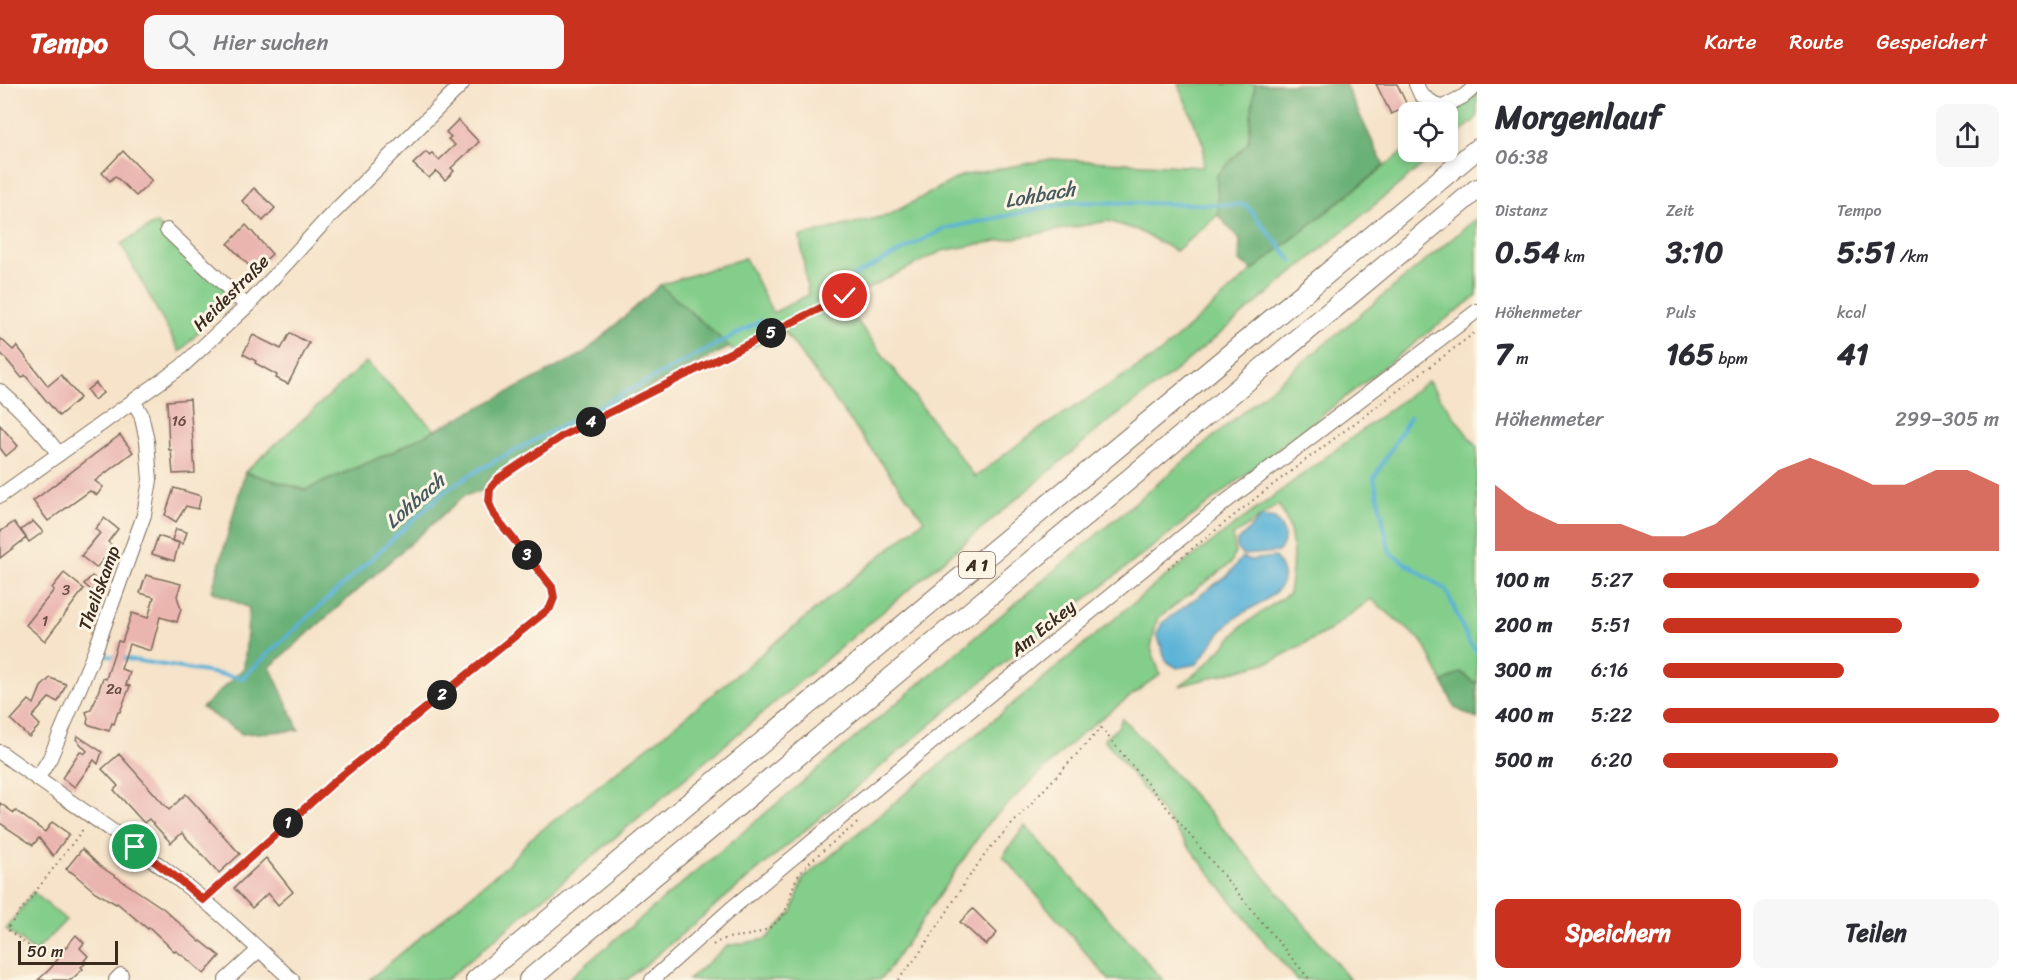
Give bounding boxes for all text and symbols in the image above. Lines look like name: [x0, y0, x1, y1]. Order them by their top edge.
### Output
search box: [144, 15, 564, 69]
text: Tempo: [30, 18, 108, 67]
text: Hier suchen: [213, 23, 328, 62]
text: Karte: [1705, 23, 1756, 61]
text: Route: [1789, 23, 1843, 61]
text: Gespeichert: [1876, 23, 1987, 61]
icon: search: [165, 26, 198, 59]
text: Morgenlauf: [1495, 88, 1662, 146]
map controls: [1398, 102, 1458, 162]
button: locate: [1398, 102, 1458, 162]
button: share: [1936, 104, 1999, 167]
text: 06:38: [1495, 140, 1548, 175]
water label: Lohbach: [1002, 171, 1080, 218]
text: Distanz: [1495, 196, 1548, 225]
text: Zeit: [1666, 196, 1694, 225]
text: Tempo: [1837, 196, 1882, 225]
text: 0.54: [1495, 225, 1560, 279]
text: 3:10: [1666, 225, 1723, 279]
text: 5:51: [1837, 225, 1896, 279]
text: km: [1560, 242, 1585, 271]
text: /km: [1896, 242, 1928, 271]
street label: Heidestraße: [185, 247, 277, 339]
pin: [819, 270, 870, 321]
icon: check: [828, 279, 861, 312]
text: Höhenmeter: [1495, 298, 1581, 327]
text: Puls: [1666, 298, 1696, 327]
text: kcal: [1837, 298, 1866, 327]
pin: 5: [756, 318, 786, 348]
text: 5: [766, 318, 776, 347]
text: 7: [1495, 327, 1512, 381]
text: 165: [1666, 327, 1714, 381]
text: 41: [1837, 327, 1869, 381]
text: m: [1512, 344, 1529, 373]
text: bpm: [1714, 344, 1748, 373]
text: Höhenmeter: [1495, 402, 1603, 437]
text: 299–305 m: [1895, 402, 1999, 437]
pin: 4: [576, 407, 606, 437]
text: 4: [586, 407, 596, 436]
house number: 16: [172, 408, 186, 434]
water label: Lohbach: [377, 463, 454, 538]
pin: 3: [512, 540, 542, 570]
text: 3: [523, 540, 531, 569]
street label: Theilskamp: [69, 541, 129, 635]
road number: A 1: [959, 552, 995, 578]
text: 100 m: [1495, 563, 1549, 598]
text: 5:27: [1591, 563, 1632, 598]
house number: 3: [62, 577, 70, 603]
street label: Am Eckey: [1002, 591, 1084, 665]
house number: 1: [42, 608, 48, 634]
text: 200 m: [1495, 608, 1552, 643]
text: 5:51: [1591, 608, 1630, 643]
text: 300 m: [1495, 653, 1552, 688]
text: 6:16: [1591, 653, 1628, 688]
house number: 2a: [106, 676, 123, 702]
pin: 2: [427, 680, 457, 710]
text: 2: [437, 680, 447, 709]
text: 400 m: [1495, 698, 1553, 733]
text: 5:22: [1591, 698, 1632, 733]
text: 500 m: [1495, 743, 1553, 778]
text: 6:20: [1591, 743, 1633, 778]
pin: 1: [273, 808, 303, 838]
text: 1: [285, 808, 291, 837]
pin: [109, 821, 160, 872]
icon: arrive: [118, 830, 151, 863]
button: Speichern: [1495, 899, 1741, 968]
button: Teilen: [1753, 899, 1999, 968]
text: 50 m: [27, 937, 63, 966]
scale bar: [18, 938, 118, 966]

